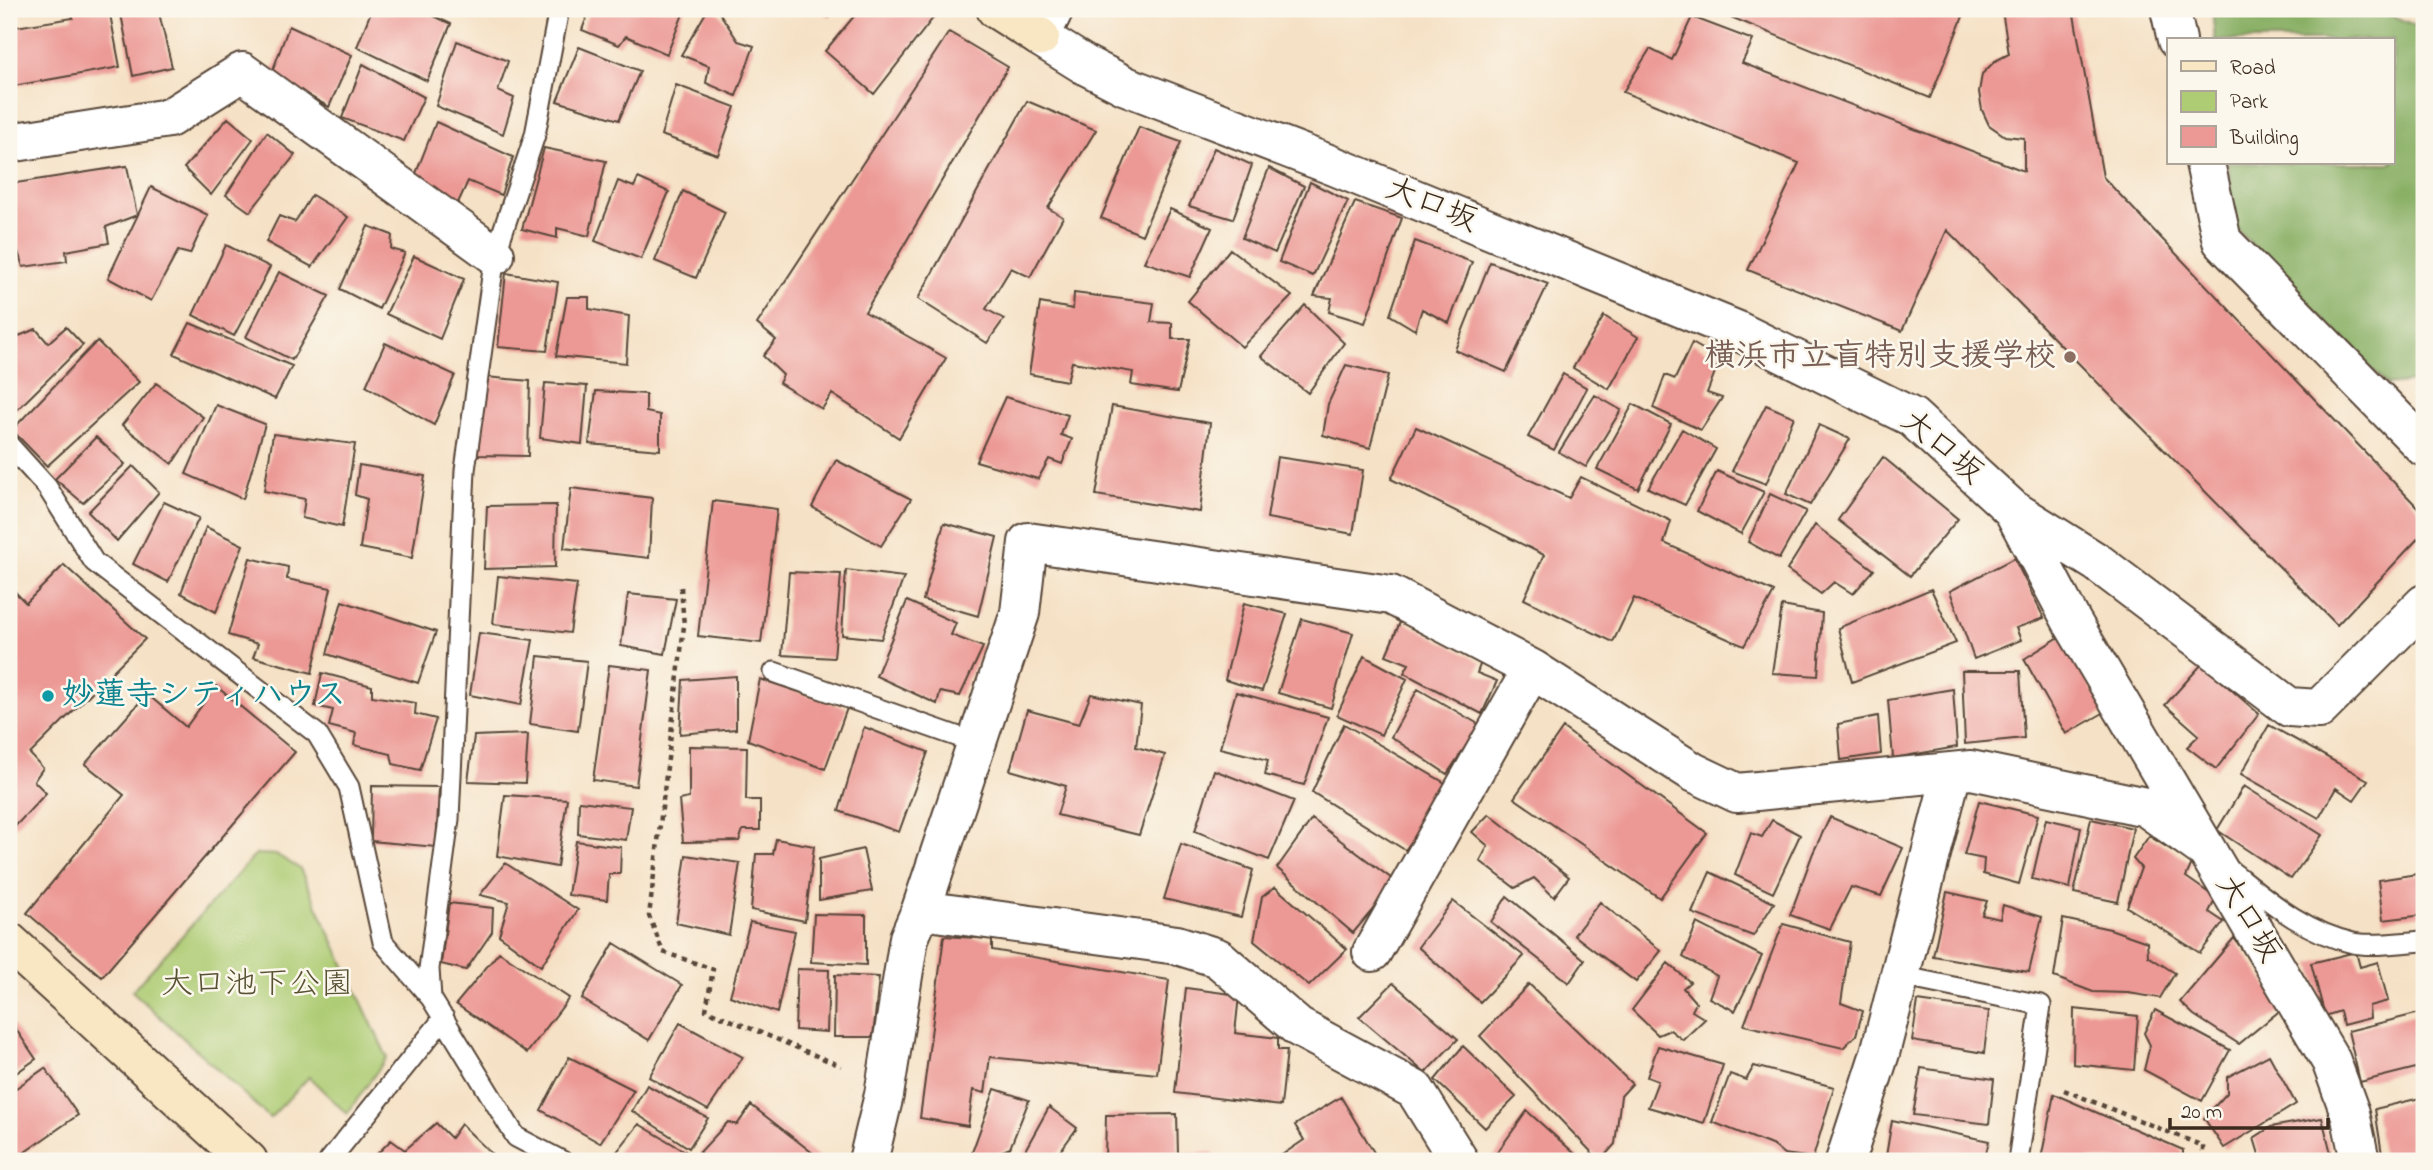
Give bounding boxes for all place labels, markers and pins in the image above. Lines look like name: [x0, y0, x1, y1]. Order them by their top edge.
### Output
place label: 横浜市立盲特別支援学校: [1704, 334, 2056, 381]
marker: 横浜市立盲特別支援学校: [2062, 349, 2078, 365]
place label: 妙蓮寺シティハウス: [62, 673, 346, 720]
marker: 妙蓮寺シティハウス: [40, 688, 56, 704]

